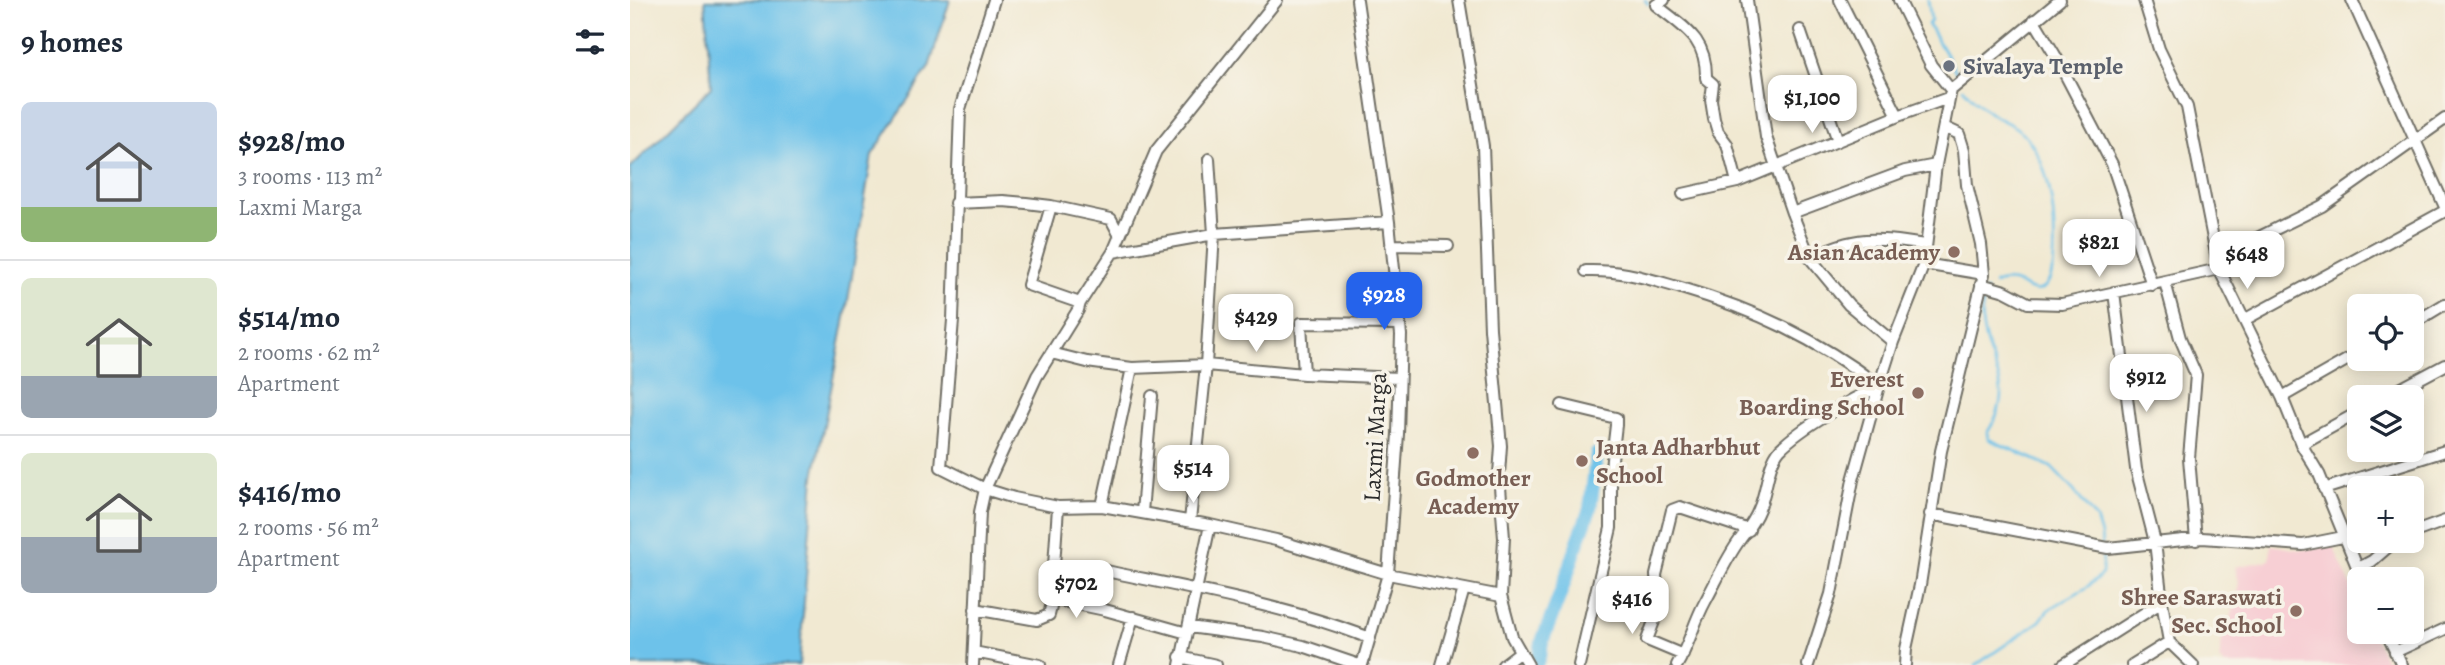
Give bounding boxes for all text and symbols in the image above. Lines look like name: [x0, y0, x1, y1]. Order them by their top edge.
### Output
text: 9 homes: [21, 22, 123, 62]
icon: filters: [571, 23, 609, 61]
place label: Sivalaya Temple: [1963, 50, 2123, 82]
marker: Sivalaya Temple: [1941, 58, 1957, 74]
pin: $1,100: [1755, 76, 1869, 135]
text: $1,100: [1784, 82, 1840, 113]
text: $928/mo: [238, 121, 345, 161]
icon: home: [77, 130, 161, 214]
text: 3 rooms · 113 m²: [238, 161, 382, 192]
text: Laxmi Marga: [238, 192, 362, 223]
pin: $821: [2058, 219, 2140, 279]
text: $821: [2078, 226, 2120, 257]
pin: $648: [2206, 232, 2288, 291]
place label: Asian Academy: [1787, 236, 1941, 268]
text: $648: [2225, 238, 2269, 269]
marker: Asian Academy: [1946, 244, 1962, 260]
pin: $928: [1343, 272, 1425, 332]
text: $928: [1362, 279, 1406, 310]
pin: $429: [1215, 294, 1297, 354]
map controls: [2347, 294, 2424, 644]
button: locate: [2347, 294, 2424, 371]
text: $514/mo: [238, 297, 340, 337]
text: $429: [1234, 301, 1278, 332]
icon: home: [77, 306, 161, 390]
text: 2 rooms · 62 m²: [238, 337, 380, 368]
pin: $912: [2105, 354, 2187, 414]
text: $912: [2126, 361, 2166, 392]
place label: Everest Boarding School: [1739, 363, 1905, 423]
text: Apartment: [238, 368, 340, 399]
street label: Laxmi Marga: [1356, 371, 1394, 503]
marker: Everest Boarding School: [1910, 385, 1926, 401]
button: layers: [2347, 385, 2424, 462]
place label: Janta Adharbhut School: [1596, 431, 1760, 491]
marker: Godmother Academy: [1465, 445, 1481, 461]
pin: $514: [1152, 446, 1234, 505]
text: $514: [1173, 452, 1213, 483]
marker: Janta Adharbhut School: [1574, 453, 1590, 469]
place label: Godmother Academy: [1415, 462, 1531, 522]
text: $416/mo: [238, 472, 341, 512]
button: +: [2347, 476, 2424, 553]
icon: home: [77, 481, 161, 565]
text: 2 rooms · 56 m²: [238, 512, 379, 543]
text: Apartment: [238, 543, 340, 574]
pin: $702: [1035, 560, 1117, 620]
text: $702: [1054, 567, 1098, 598]
button: −: [2347, 567, 2424, 644]
pin: $416: [1591, 576, 1673, 636]
place label: Shree Saraswati Sec. School: [2121, 581, 2283, 641]
text: $416: [1612, 583, 1652, 614]
marker: Shree Saraswati Sec. School: [2288, 603, 2304, 619]

